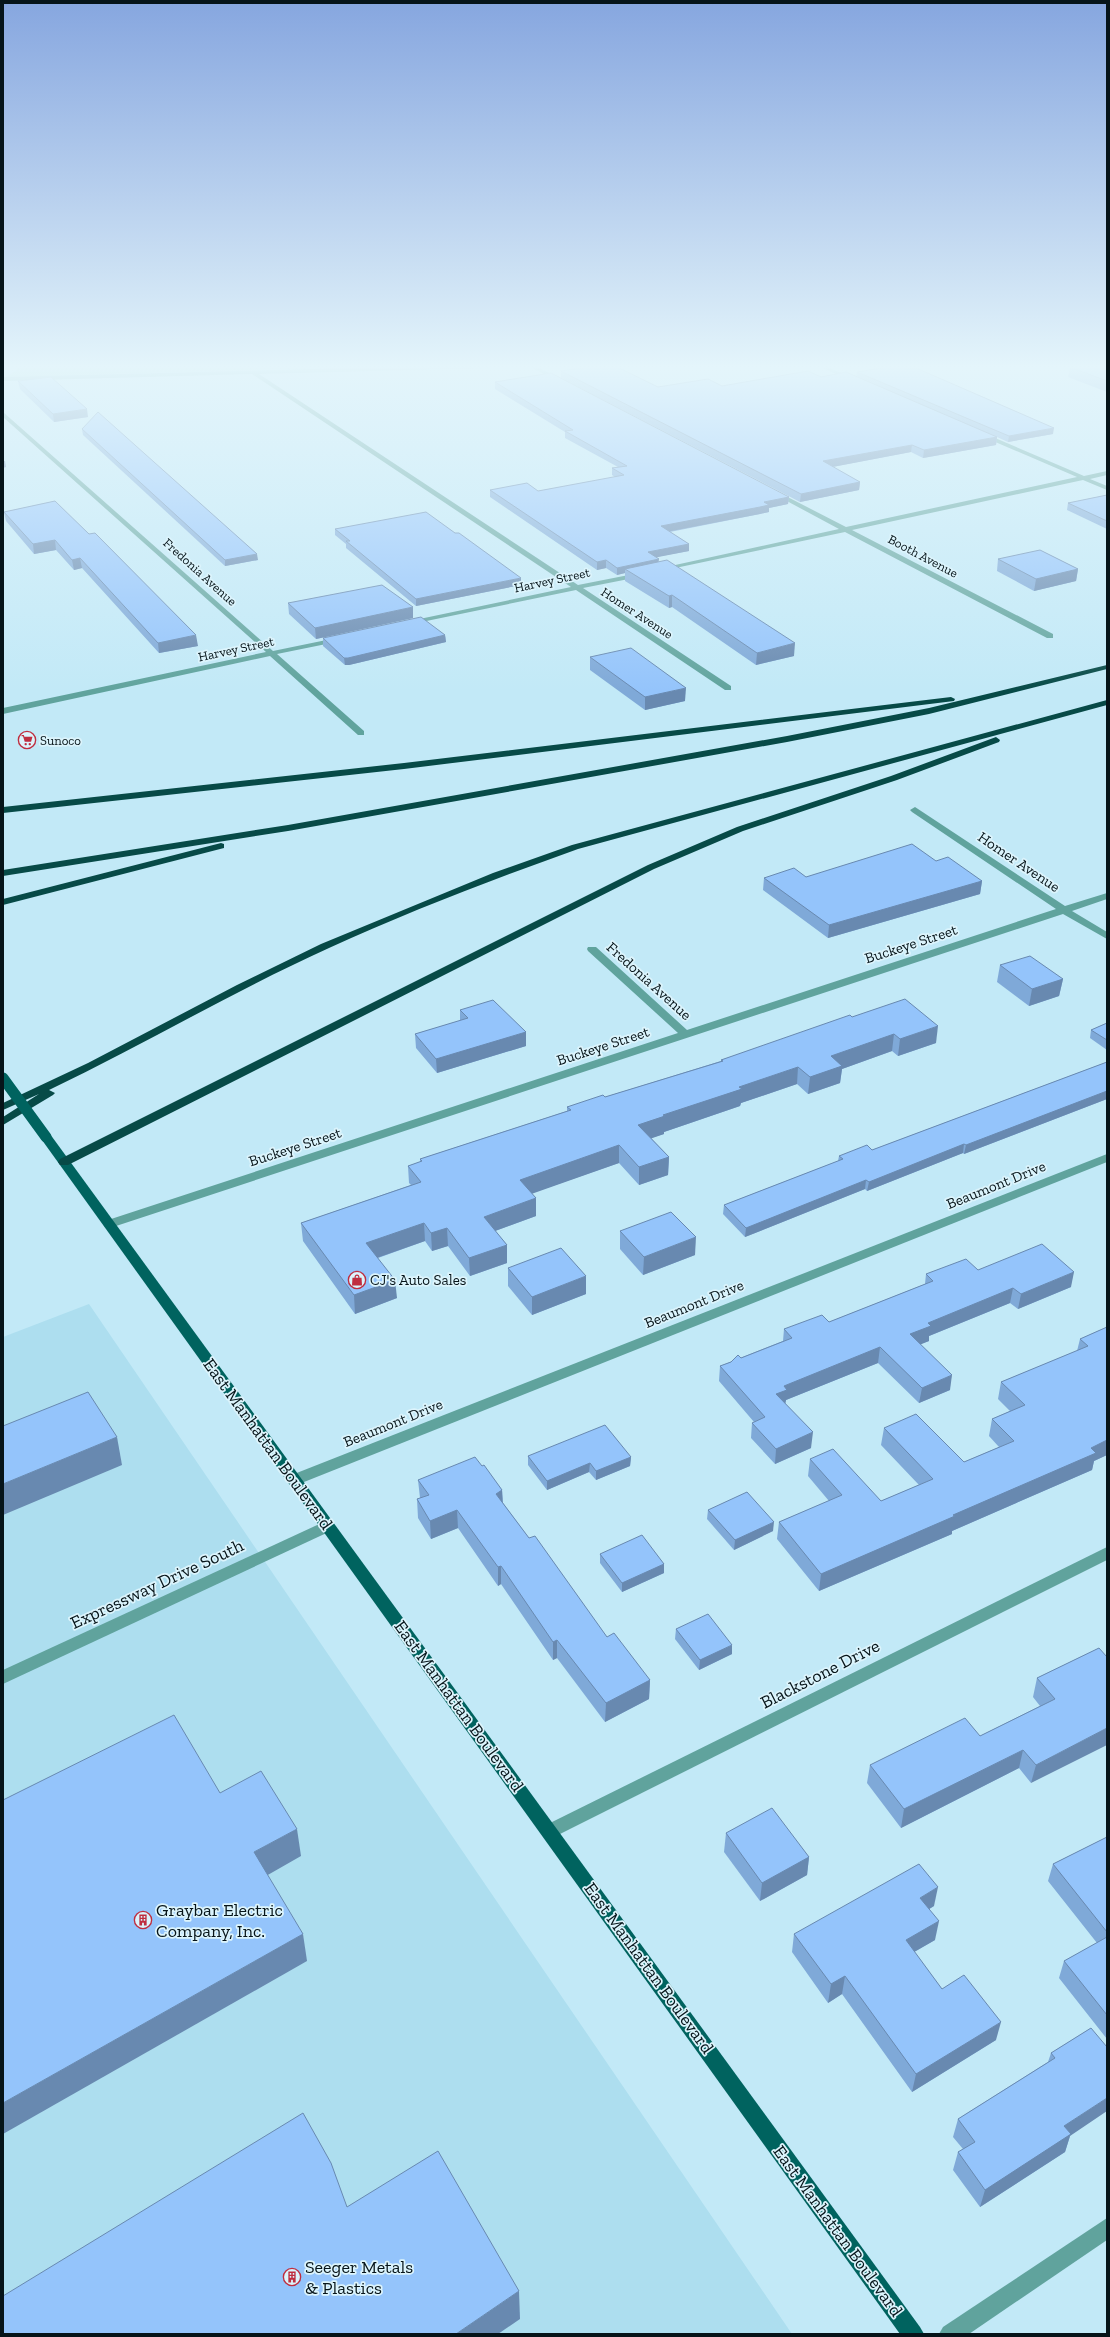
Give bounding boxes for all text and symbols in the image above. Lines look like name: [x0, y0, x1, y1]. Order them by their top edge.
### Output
street label: Booth Avenue: [886, 531, 960, 581]
street label: Fredonia Avenue: [160, 535, 240, 609]
street label: Harvey Street: [513, 565, 592, 595]
street label: Homer Avenue: [598, 584, 676, 642]
street label: Harvey Street: [197, 634, 276, 664]
supermarket icon: Sunoco: [17, 730, 37, 750]
place label: Sunoco: [40, 733, 81, 748]
street label: Homer Avenue: [974, 828, 1064, 896]
street label: Buckeye Street: [862, 920, 960, 967]
street label: Fredonia Avenue: [603, 938, 695, 1024]
street label: Buckeye Street: [554, 1022, 652, 1069]
street label: Buckeye Street: [246, 1123, 344, 1170]
street label: Beaumont Drive: [944, 1157, 1048, 1213]
shop icon: CJ's Auto Sales: [347, 1270, 367, 1290]
place label: CJ's Auto Sales: [370, 1271, 466, 1289]
street label: Beaumont Drive: [642, 1276, 746, 1332]
street label: East Manhattan Boulevard: [198, 1354, 338, 1534]
street label: Beaumont Drive: [341, 1395, 445, 1451]
street label: Expressway Drive South: [67, 1534, 247, 1634]
street label: East Manhattan Boulevard: [389, 1616, 529, 1796]
street label: Blackstone Drive: [757, 1634, 883, 1714]
street label: East Manhattan Boulevard: [579, 1878, 719, 2058]
place label: Graybar Electric Company, Inc.: [156, 1899, 283, 1942]
building icon: Graybar Electric Company, Inc.: [133, 1910, 153, 1930]
street label: East Manhattan Boulevard: [768, 2141, 908, 2321]
place label: Seeger Metals & Plastics: [305, 2256, 413, 2299]
building icon: Seeger Metals & Plastics: [282, 2267, 302, 2287]

